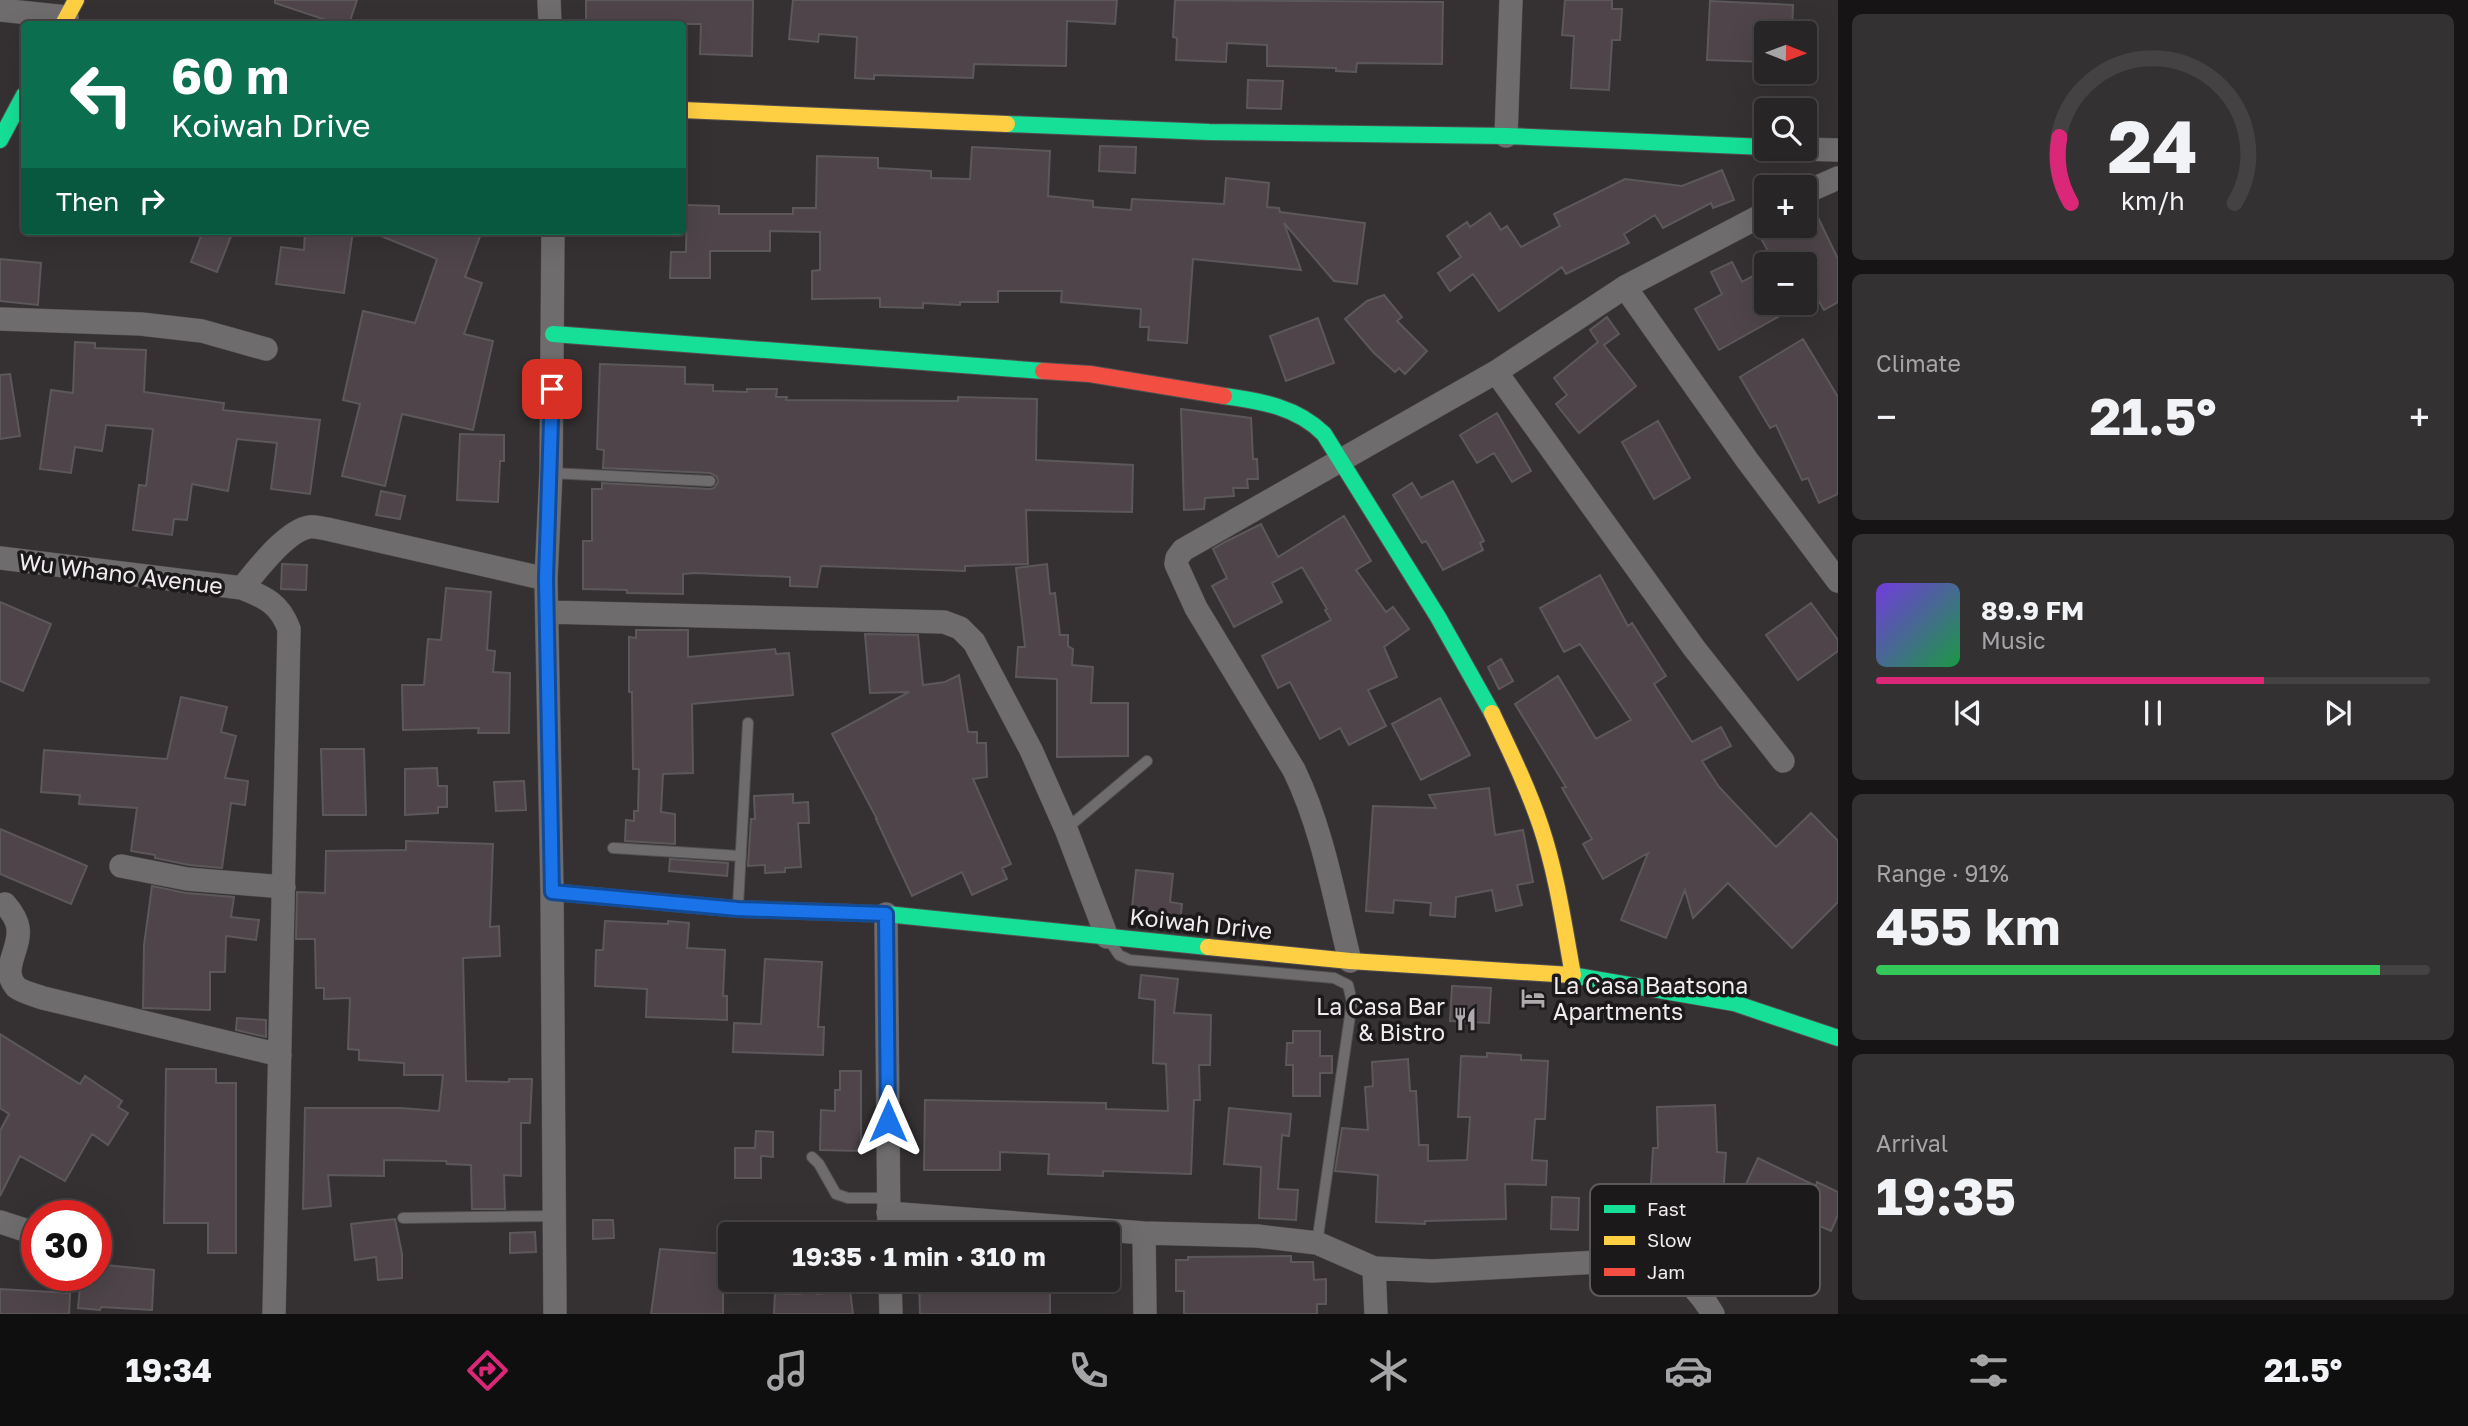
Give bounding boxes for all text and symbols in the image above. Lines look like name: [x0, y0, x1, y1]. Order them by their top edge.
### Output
north arrow: [1754, 21, 1816, 84]
map controls: [1754, 21, 1817, 315]
text: 60 m: [171, 46, 289, 105]
icon: left: [56, 49, 147, 140]
button: search: [1754, 98, 1817, 161]
text: 24: [2108, 102, 2198, 189]
text: Koiwah Drive: [171, 106, 371, 144]
button: +: [1754, 175, 1817, 238]
icon: right: [133, 182, 171, 220]
text: km/h: [2121, 185, 2185, 216]
text: Then: [56, 186, 119, 217]
button: −: [1754, 252, 1817, 315]
text: Climate: [1876, 349, 1961, 377]
pin: [522, 359, 582, 419]
icon: arrive: [533, 370, 571, 408]
text: 21.5°: [2089, 384, 2217, 446]
text: −: [1876, 394, 1897, 439]
text: +: [2409, 394, 2430, 439]
street label: Wu Whano Avenue: [17, 547, 225, 599]
text: 89.9 FM: [1981, 595, 2084, 626]
text: Music: [1981, 626, 2046, 654]
icon: previous: [1949, 694, 1987, 732]
icon: pause: [2134, 694, 2172, 732]
icon: next: [2319, 694, 2357, 732]
text: Range · 91%: [1876, 859, 2009, 887]
text: 455 km: [1876, 894, 2061, 956]
street label: Koiwah Drive: [1128, 902, 1274, 944]
place label: La Casa Baatsona Apartments: [1553, 971, 1748, 1025]
hotel icon: La Casa Baatsona Apartments: [1519, 984, 1547, 1012]
place label: La Casa Bar & Bistro: [1316, 992, 1445, 1046]
restaurant icon: La Casa Bar & Bistro: [1451, 1005, 1479, 1033]
position arrow: [851, 1084, 925, 1158]
text: Arrival: [1876, 1129, 1948, 1157]
text: 19:35: [1876, 1164, 2016, 1226]
legend: [1590, 1184, 1820, 1296]
text: Fast: [1647, 1197, 1686, 1220]
speed limit sign: 30: [21, 1200, 112, 1291]
text: Slow: [1647, 1228, 1692, 1251]
text: 19:35 · 1 min · 310 m: [792, 1241, 1046, 1272]
text: Jam: [1647, 1260, 1685, 1283]
icon: directions: [463, 1346, 512, 1395]
icon: music: [763, 1346, 812, 1395]
icon: phone: [1064, 1346, 1113, 1395]
icon: climate: [1364, 1346, 1413, 1395]
icon: car: [1664, 1346, 1713, 1395]
icon: filters: [1964, 1346, 2013, 1395]
text: 19:34: [126, 1351, 212, 1389]
text: 21.5°: [2264, 1351, 2342, 1389]

